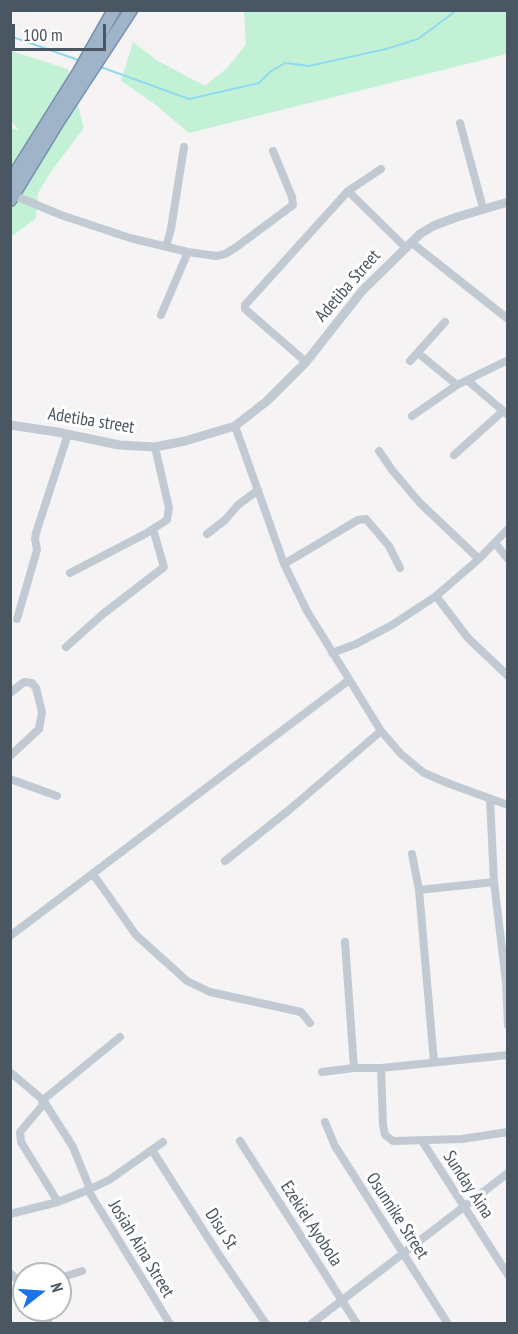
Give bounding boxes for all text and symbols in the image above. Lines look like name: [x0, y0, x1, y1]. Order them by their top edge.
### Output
scale bar: [15, 12, 110, 50]
text: 100 m: [23, 23, 63, 46]
street label: Adetiba Street: [311, 245, 385, 327]
street label: Adetiba street: [46, 404, 136, 438]
street label: Sunday Aina: [438, 1147, 498, 1223]
street label: Osunnike Street: [361, 1169, 433, 1263]
street label: Ezekiel Ayobola: [275, 1177, 347, 1271]
street label: Josiah Aina Street: [104, 1196, 178, 1302]
street label: Disu St: [200, 1205, 242, 1253]
north arrow: [12, 1262, 72, 1322]
text: N: [46, 1280, 68, 1294]

